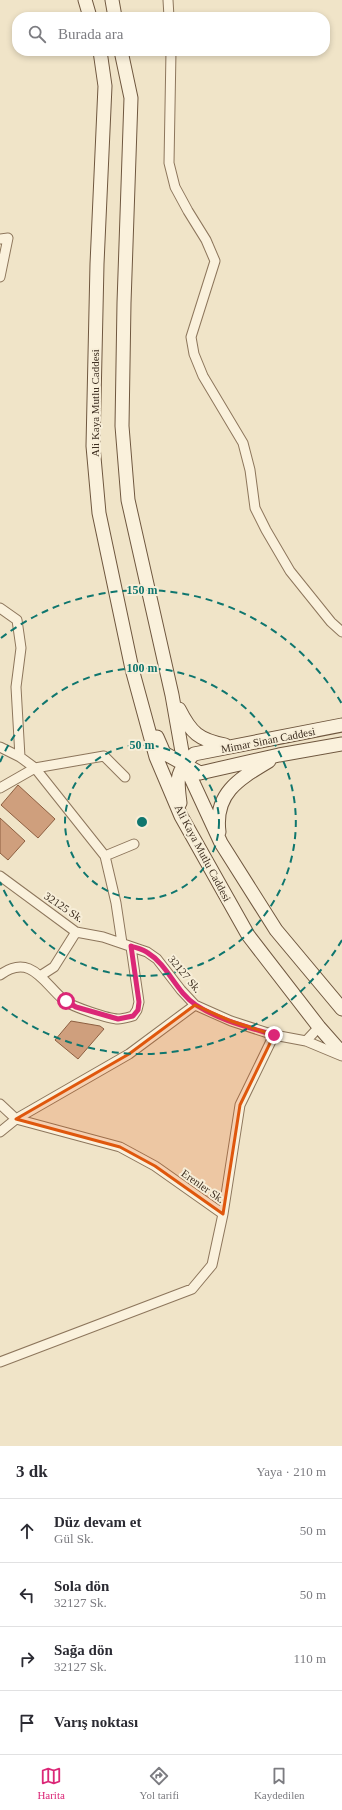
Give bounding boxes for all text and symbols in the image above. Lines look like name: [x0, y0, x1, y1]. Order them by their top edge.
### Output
search box: [12, 12, 330, 56]
icon: search: [26, 23, 48, 45]
text: Burada ara: [58, 26, 123, 42]
street label: Ali Kaya Mutlu Caddesi: [89, 349, 101, 457]
text: 150 m: [127, 583, 158, 597]
text: 100 m: [127, 661, 158, 675]
street label: Mimar Sinan Caddesi: [220, 725, 316, 755]
text: 50 m: [130, 738, 155, 752]
street label: Ali Kaya Mutlu Caddesi: [172, 803, 234, 903]
centre of rings: [135, 815, 149, 829]
street label: 32125 Sk.: [42, 890, 86, 925]
street label: 32127 Sk.: [166, 953, 204, 995]
route start: [57, 992, 75, 1010]
route end: [265, 1026, 283, 1044]
street label: Erenler Sk.: [179, 1167, 227, 1205]
text: 3 dk: [16, 1462, 48, 1481]
text: Yaya · 210 m: [256, 1464, 326, 1479]
text: Düz devam et: [54, 1514, 141, 1530]
icon: ahead: [16, 1520, 38, 1542]
text: 50 m: [300, 1523, 326, 1538]
text: Gül Sk.: [54, 1531, 94, 1546]
text: Sola dön: [54, 1578, 109, 1594]
icon: left: [16, 1584, 38, 1606]
text: 50 m: [300, 1587, 326, 1602]
text: 32127 Sk.: [54, 1595, 107, 1610]
text: Sağa dön: [54, 1642, 113, 1658]
icon: right: [16, 1648, 38, 1670]
text: 110 m: [294, 1651, 326, 1666]
text: 32127 Sk.: [54, 1659, 107, 1674]
icon: arrive: [16, 1712, 38, 1734]
text: Varış noktası: [54, 1714, 138, 1730]
tab: Harita: [37, 1765, 65, 1801]
tab: Yol tarifi: [140, 1765, 179, 1801]
tab: Kaydedilen: [254, 1765, 305, 1801]

